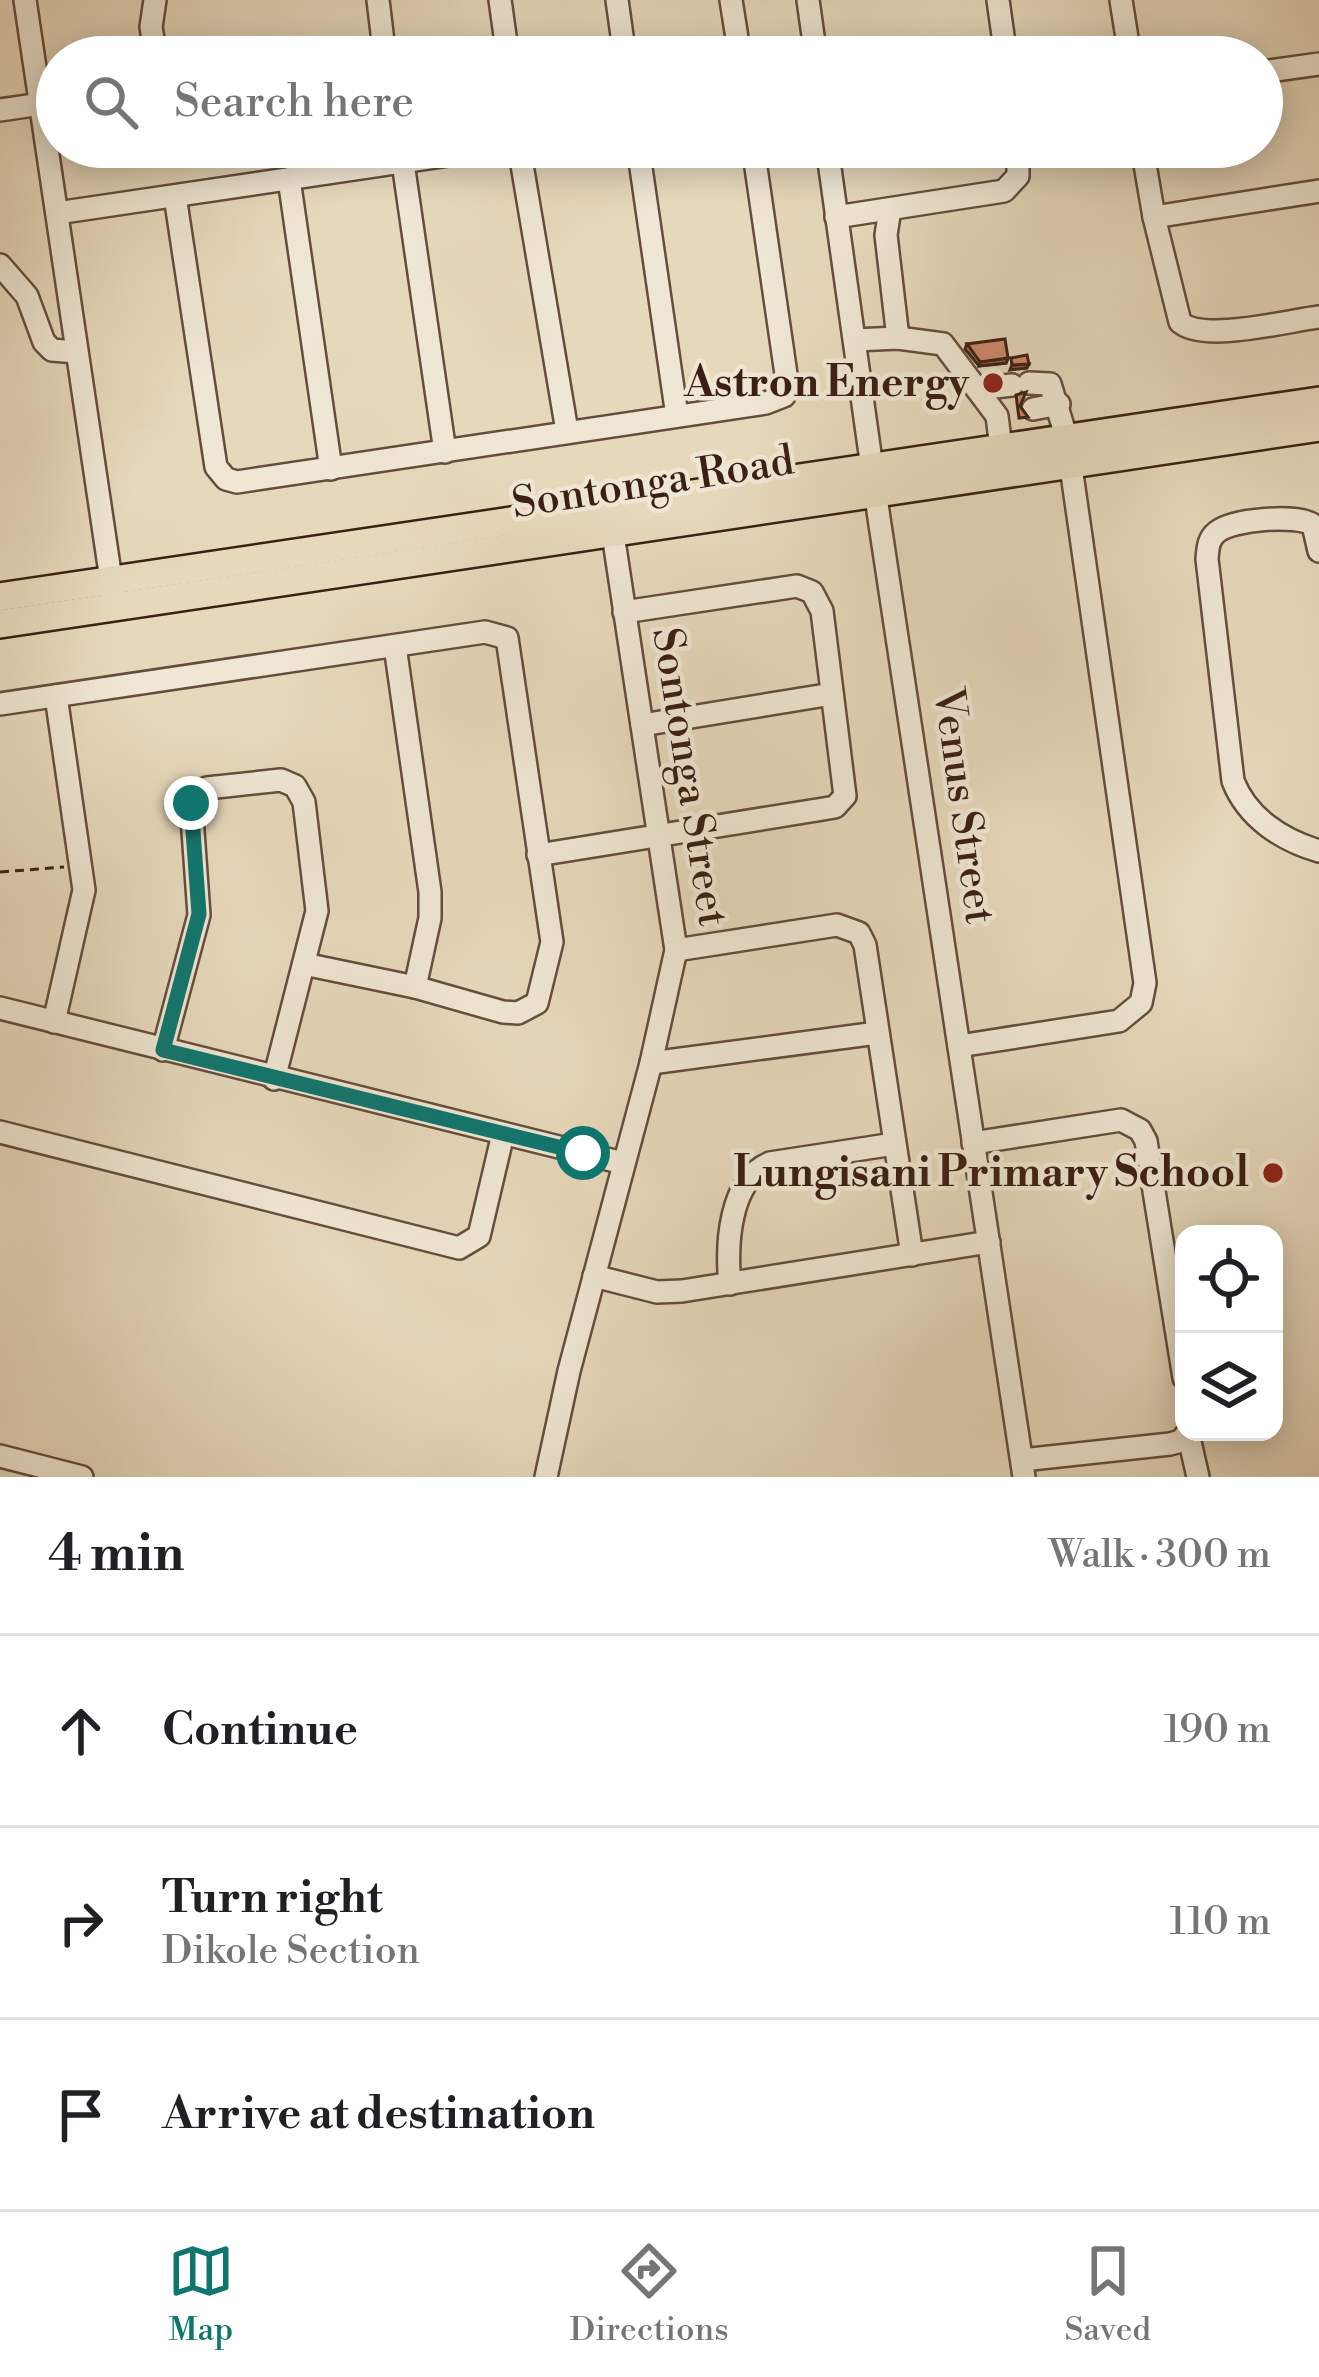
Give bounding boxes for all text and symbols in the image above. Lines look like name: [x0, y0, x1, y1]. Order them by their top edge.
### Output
search box: [36, 36, 1283, 168]
icon: search: [78, 69, 144, 135]
text: Search here: [174, 74, 414, 131]
place label: Astron Energy: [683, 357, 970, 410]
marker: Astron Energy: [980, 370, 1006, 396]
street label: Sontonga Road: [508, 435, 798, 532]
street label: Sontonga Street: [638, 624, 739, 930]
street label: Venus Street: [920, 684, 1006, 928]
route end: [164, 776, 218, 830]
route start: [556, 1126, 610, 1180]
place label: Lungisani Primary School: [733, 1147, 1249, 1200]
marker: Lungisani Primary School: [1260, 1160, 1286, 1186]
map controls: [1175, 1225, 1283, 1441]
button: locate: [1175, 1225, 1283, 1333]
button: layers: [1175, 1333, 1283, 1441]
text: 4 min: [48, 1523, 184, 1587]
text: Walk · 300 m: [1049, 1531, 1271, 1580]
icon: ahead: [48, 1698, 114, 1764]
text: Continue: [162, 1702, 358, 1759]
text: 190 m: [1164, 1706, 1271, 1755]
text: Turn right: [162, 1870, 383, 1927]
icon: right: [48, 1890, 114, 1956]
text: 110 m: [1169, 1898, 1271, 1947]
text: Dikole Section: [162, 1927, 420, 1976]
icon: arrive: [48, 2082, 114, 2148]
text: Arrive at destination: [162, 2086, 595, 2143]
tab: Map: [168, 2238, 234, 2351]
tab: Directions: [570, 2238, 729, 2351]
tab: Saved: [1064, 2238, 1151, 2351]

